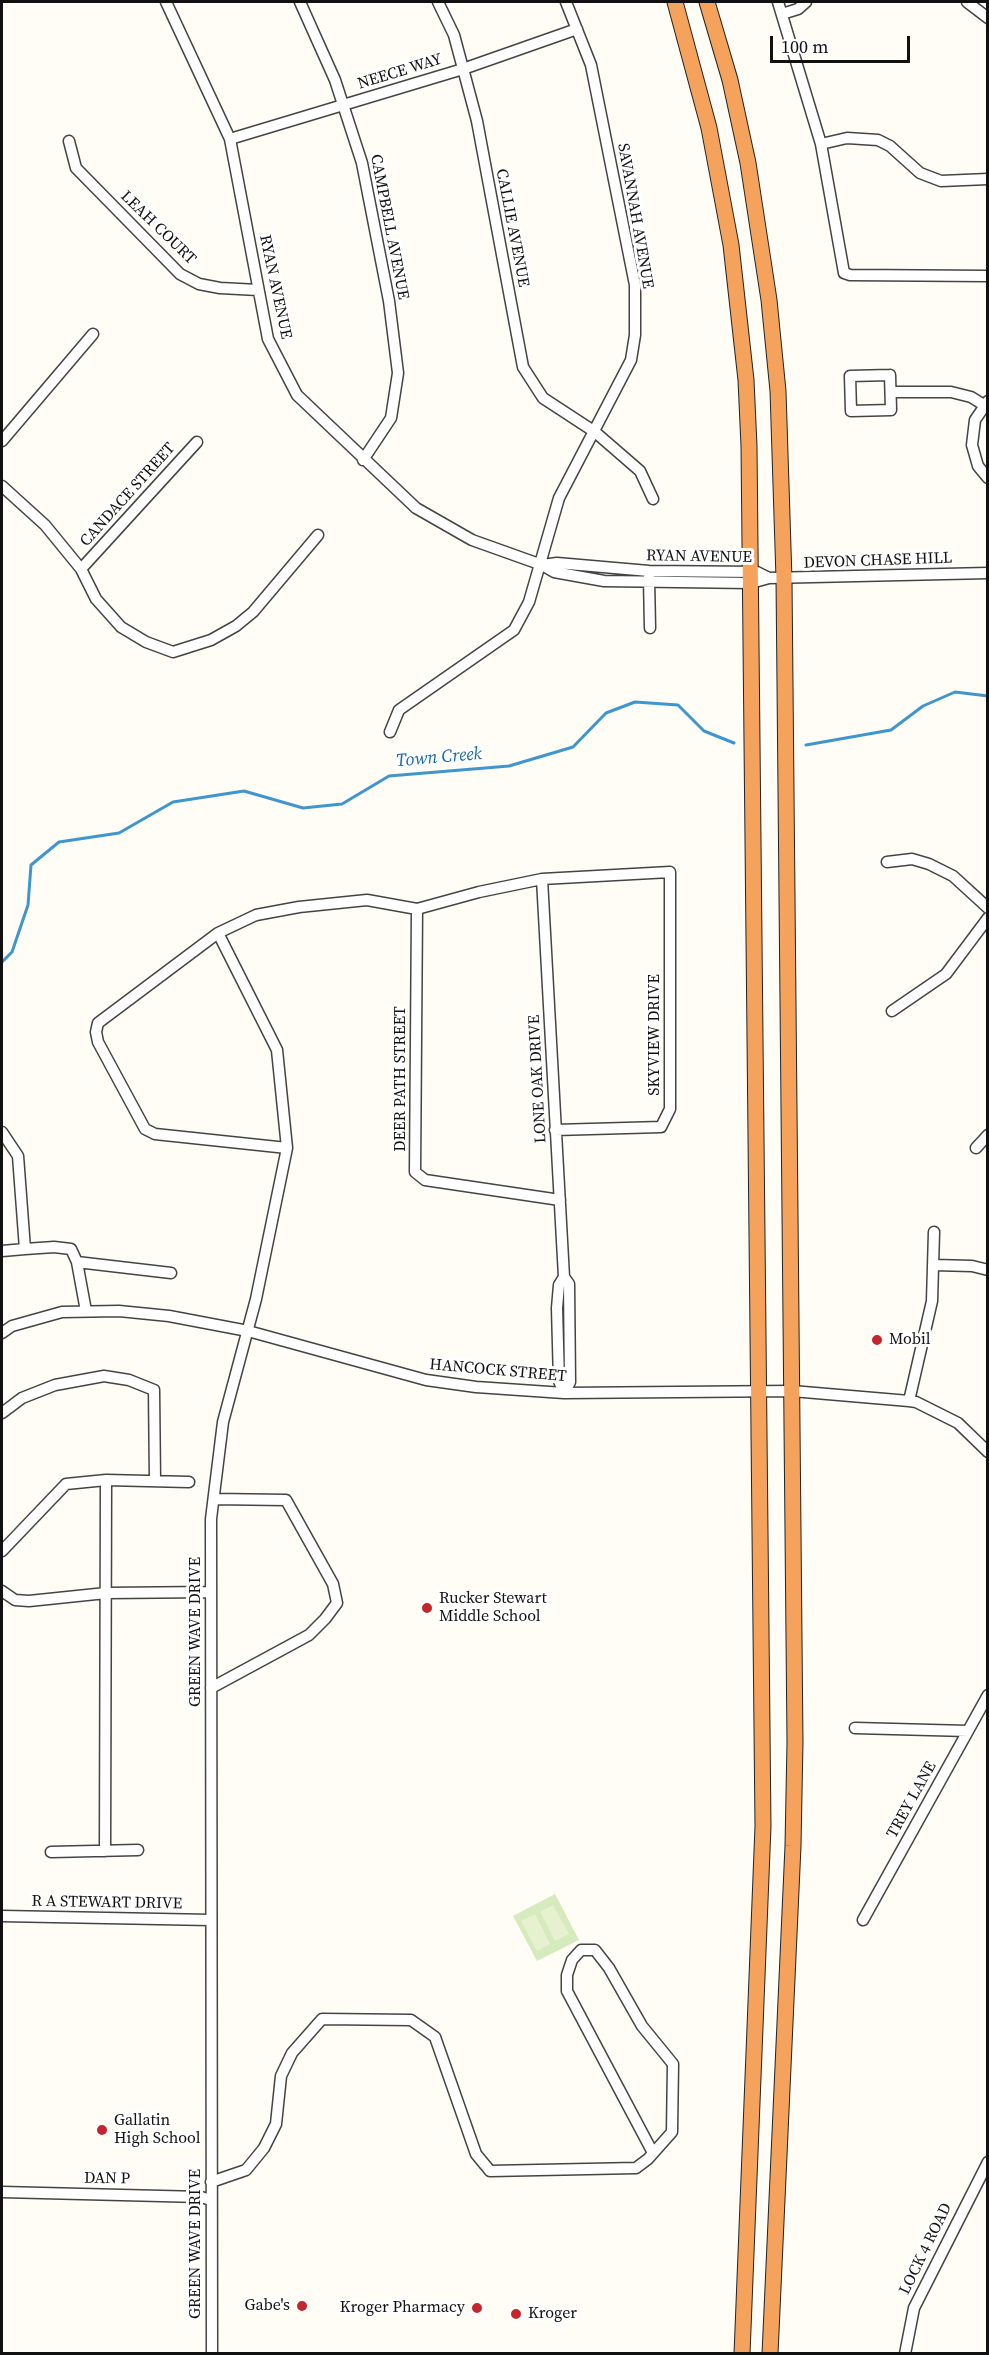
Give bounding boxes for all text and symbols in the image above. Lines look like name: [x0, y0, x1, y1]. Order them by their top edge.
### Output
scale bar: [773, 24, 912, 62]
text: 100 m: [781, 34, 828, 59]
street label: NEECE WAY: [355, 50, 445, 94]
street label: SAVANNAH AVENUE: [613, 142, 657, 290]
street label: CAMPBELL AVENUE: [365, 153, 413, 301]
street label: CALLIE AVENUE: [491, 167, 533, 289]
street label: LEAH COURT: [116, 187, 200, 269]
street label: RYAN AVENUE: [255, 233, 295, 341]
street label: CANDACE STREET: [76, 439, 180, 551]
street label: RYAN AVENUE: [646, 546, 752, 568]
street label: DEVON CHASE HILL: [803, 549, 953, 573]
water label: Town Creek: [395, 743, 483, 773]
street label: SKYVIEW DRIVE: [645, 974, 665, 1096]
street label: DEER PATH STREET: [391, 1006, 411, 1152]
street label: LONE OAK DRIVE: [525, 1014, 551, 1144]
place label: Mobil: [889, 1330, 931, 1350]
marker: Mobil: [870, 1333, 884, 1347]
street label: HANCOCK STREET: [429, 1355, 567, 1387]
street label: GREEN WAVE DRIVE: [186, 1557, 206, 1707]
place label: Rucker Stewart Middle School: [439, 1589, 547, 1627]
marker: Rucker Stewart Middle School: [420, 1601, 434, 1615]
street label: TREY LANE: [883, 1758, 941, 1842]
street label: R A STEWART DRIVE: [32, 1892, 182, 1914]
place label: Gallatin High School: [114, 2111, 200, 2149]
marker: Gallatin High School: [95, 2123, 109, 2137]
street label: DAN P: [84, 2169, 130, 2189]
street label: GREEN WAVE DRIVE: [186, 2169, 206, 2319]
street label: LOCK 4 ROAD: [896, 2200, 956, 2298]
place label: Gabe's: [244, 2296, 290, 2316]
place label: Kroger Pharmacy: [340, 2298, 465, 2318]
marker: Gabe's: [295, 2299, 309, 2313]
marker: Kroger Pharmacy: [470, 2301, 484, 2315]
place label: Kroger: [528, 2304, 577, 2324]
marker: Kroger: [509, 2307, 523, 2321]

